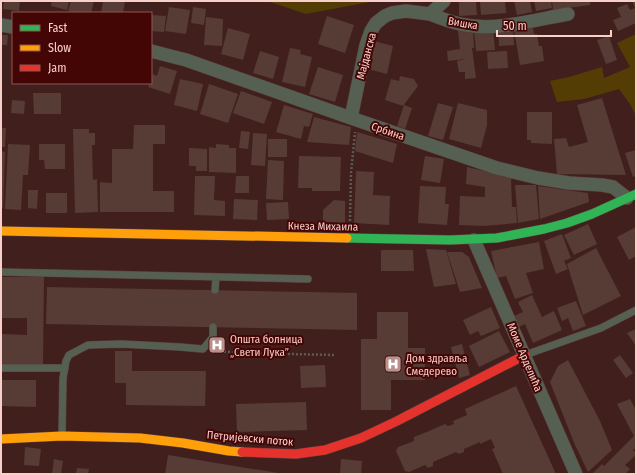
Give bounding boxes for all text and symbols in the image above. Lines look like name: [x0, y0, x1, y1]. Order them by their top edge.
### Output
legend: [12, 12, 152, 84]
scale bar: [497, 12, 611, 38]
street label: Вишка: [447, 14, 479, 33]
text: 50 m: [503, 19, 527, 33]
text: Fast: [48, 21, 67, 35]
street label: Мајданска: [354, 31, 379, 81]
text: Slow: [48, 41, 71, 55]
text: Jam: [48, 61, 66, 75]
street label: Србина: [369, 120, 406, 143]
street label: Кнеза Михаила: [288, 219, 358, 234]
street label: Моме Арделића: [504, 321, 545, 394]
place label: Општа болница „Свети Лука”: [230, 333, 303, 359]
hospital icon: Општа болница „Свети Лука”: [207, 335, 227, 355]
place label: Дом здравља Смедерево: [405, 352, 467, 378]
hospital icon: Дом здравља Смедерево: [383, 354, 403, 374]
street label: Петријевски поток: [206, 428, 294, 449]

